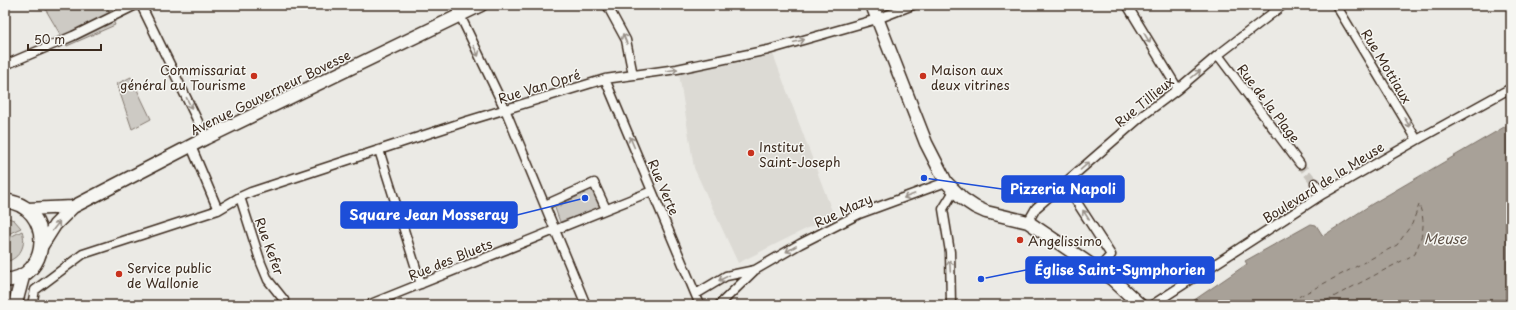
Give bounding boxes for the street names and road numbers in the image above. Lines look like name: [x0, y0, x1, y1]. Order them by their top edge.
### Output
street label: Rue Mottiaux: [1357, 25, 1417, 107]
street label: Avenue Gouverneur Bovesse: [187, 45, 353, 139]
street label: Rue de la Plage: [1233, 60, 1305, 146]
street label: Rue Van Opré: [495, 64, 583, 108]
street label: Rue Tillieux: [1110, 71, 1178, 131]
street label: Boulevard de la Meuse: [1259, 137, 1387, 227]
street label: Rue Verte: [644, 156, 684, 218]
street label: Rue Mazy: [811, 188, 875, 232]
street label: Rue Kefer: [251, 215, 290, 278]
street label: Rue des Bluets: [405, 233, 495, 285]

